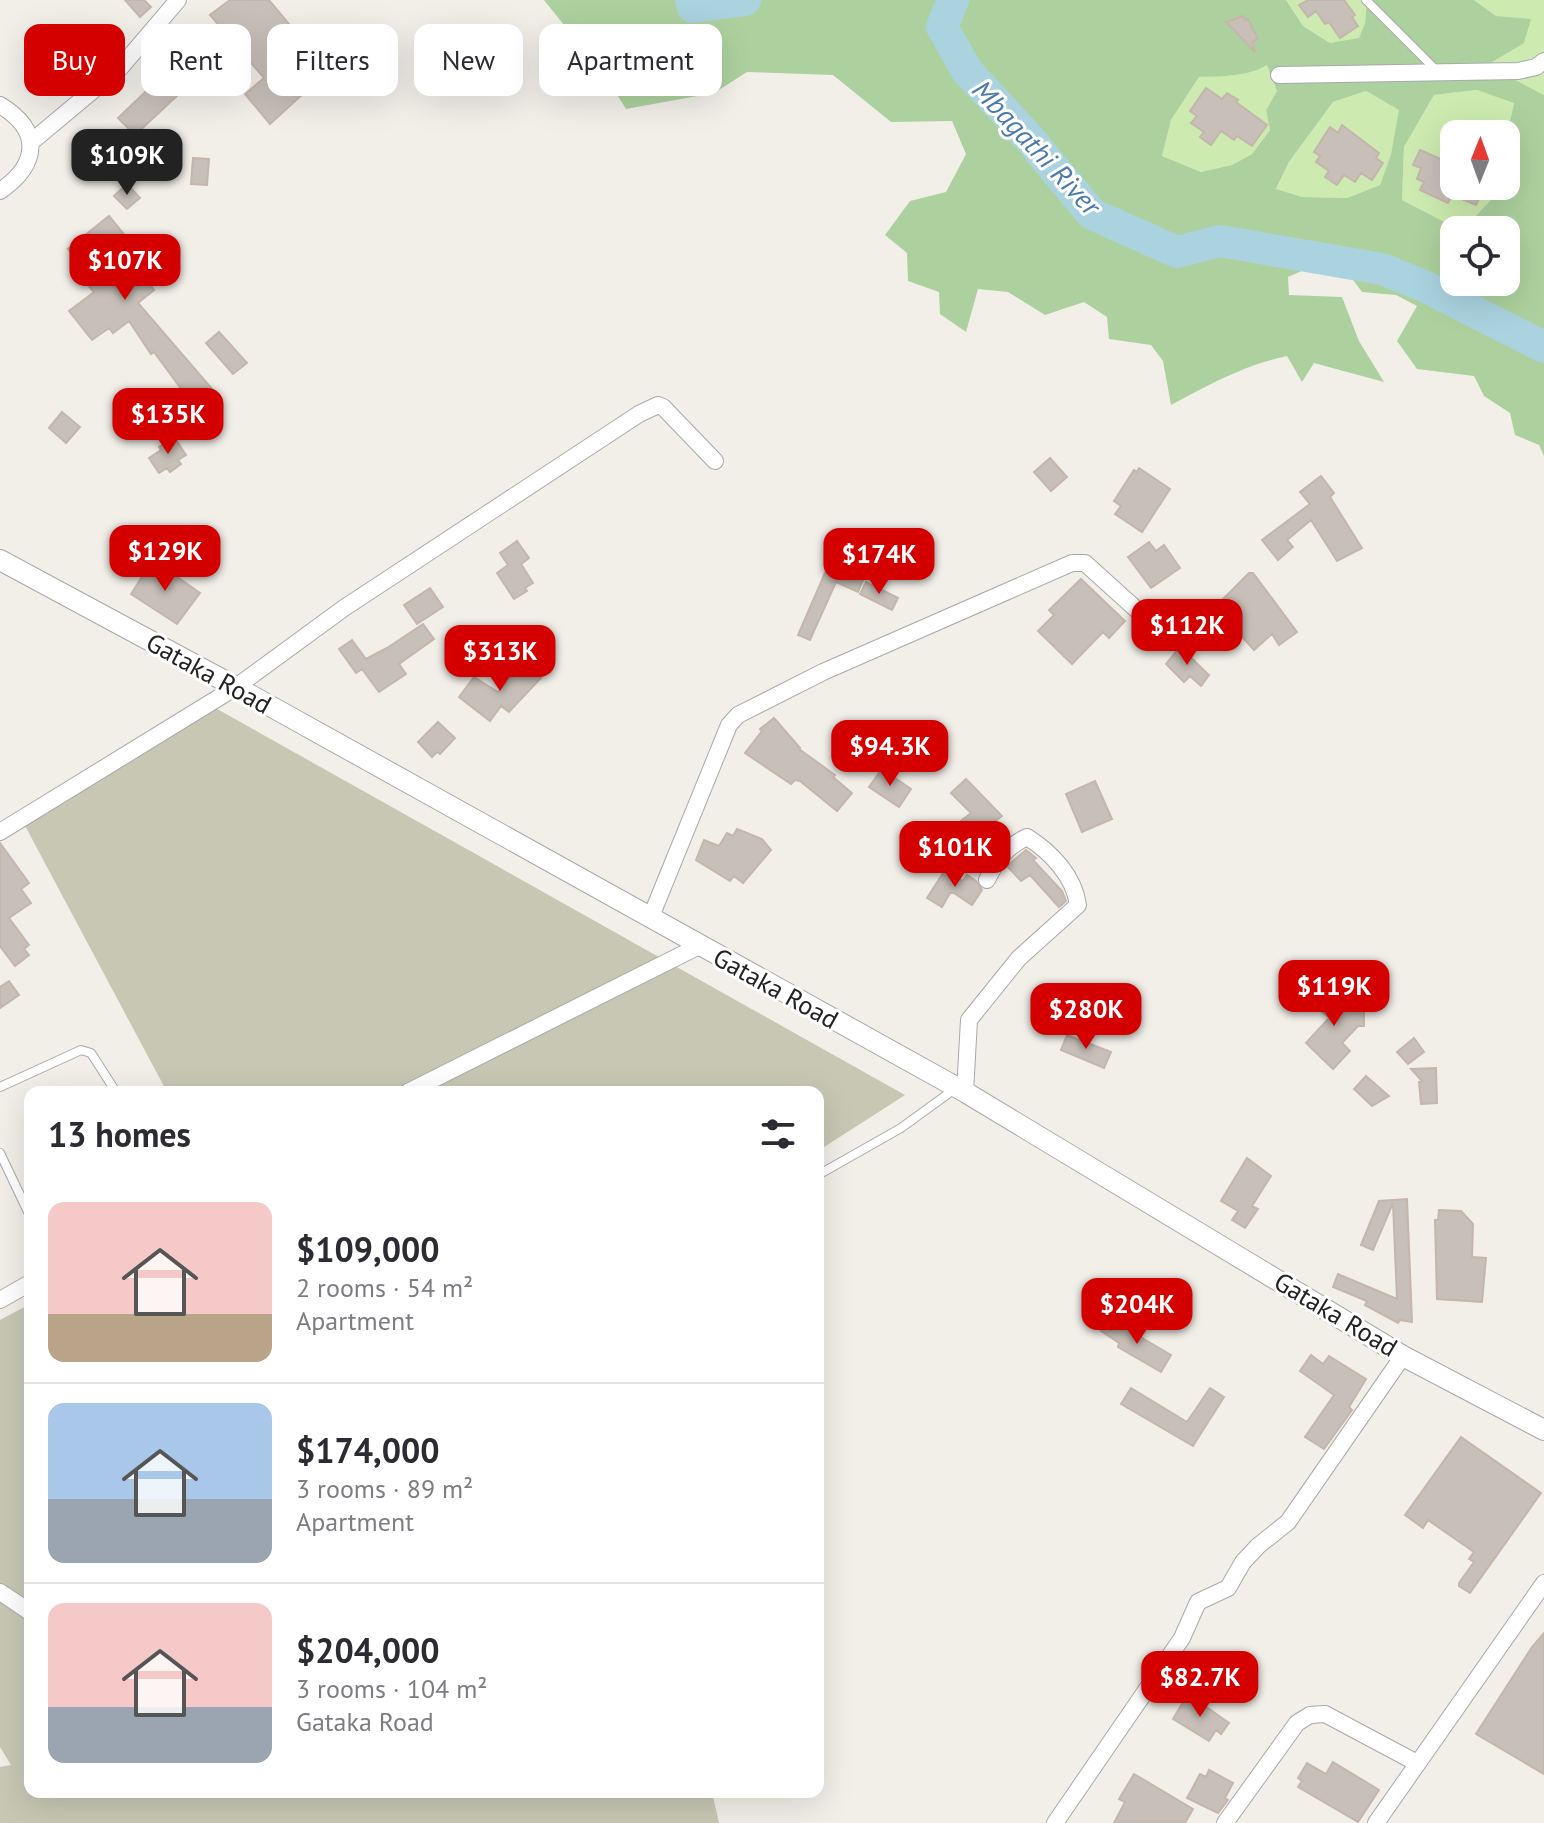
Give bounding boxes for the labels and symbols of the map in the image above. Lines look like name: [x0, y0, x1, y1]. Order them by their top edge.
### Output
water label: Mbagathi River: [965, 71, 1111, 224]
north arrow: [1440, 120, 1520, 200]
pin: $109K: [71, 129, 183, 197]
pin: $107K: [69, 234, 181, 302]
pin: $135K: [112, 388, 224, 456]
pin: $129K: [109, 525, 221, 593]
pin: $174K: [823, 528, 935, 596]
pin: $112K: [1131, 599, 1243, 667]
street label: Gataka Road: [141, 625, 277, 721]
pin: $313K: [444, 625, 556, 693]
pin: $94.3K: [825, 720, 955, 788]
pin: $101K: [899, 821, 1011, 889]
street label: Gataka Road: [708, 940, 844, 1036]
pin: $119K: [1278, 960, 1390, 1028]
pin: $280K: [1030, 983, 1142, 1051]
street label: Gataka Road: [1268, 1264, 1404, 1364]
pin: $204K: [1081, 1278, 1193, 1346]
pin: $82.7K: [1135, 1651, 1265, 1719]

